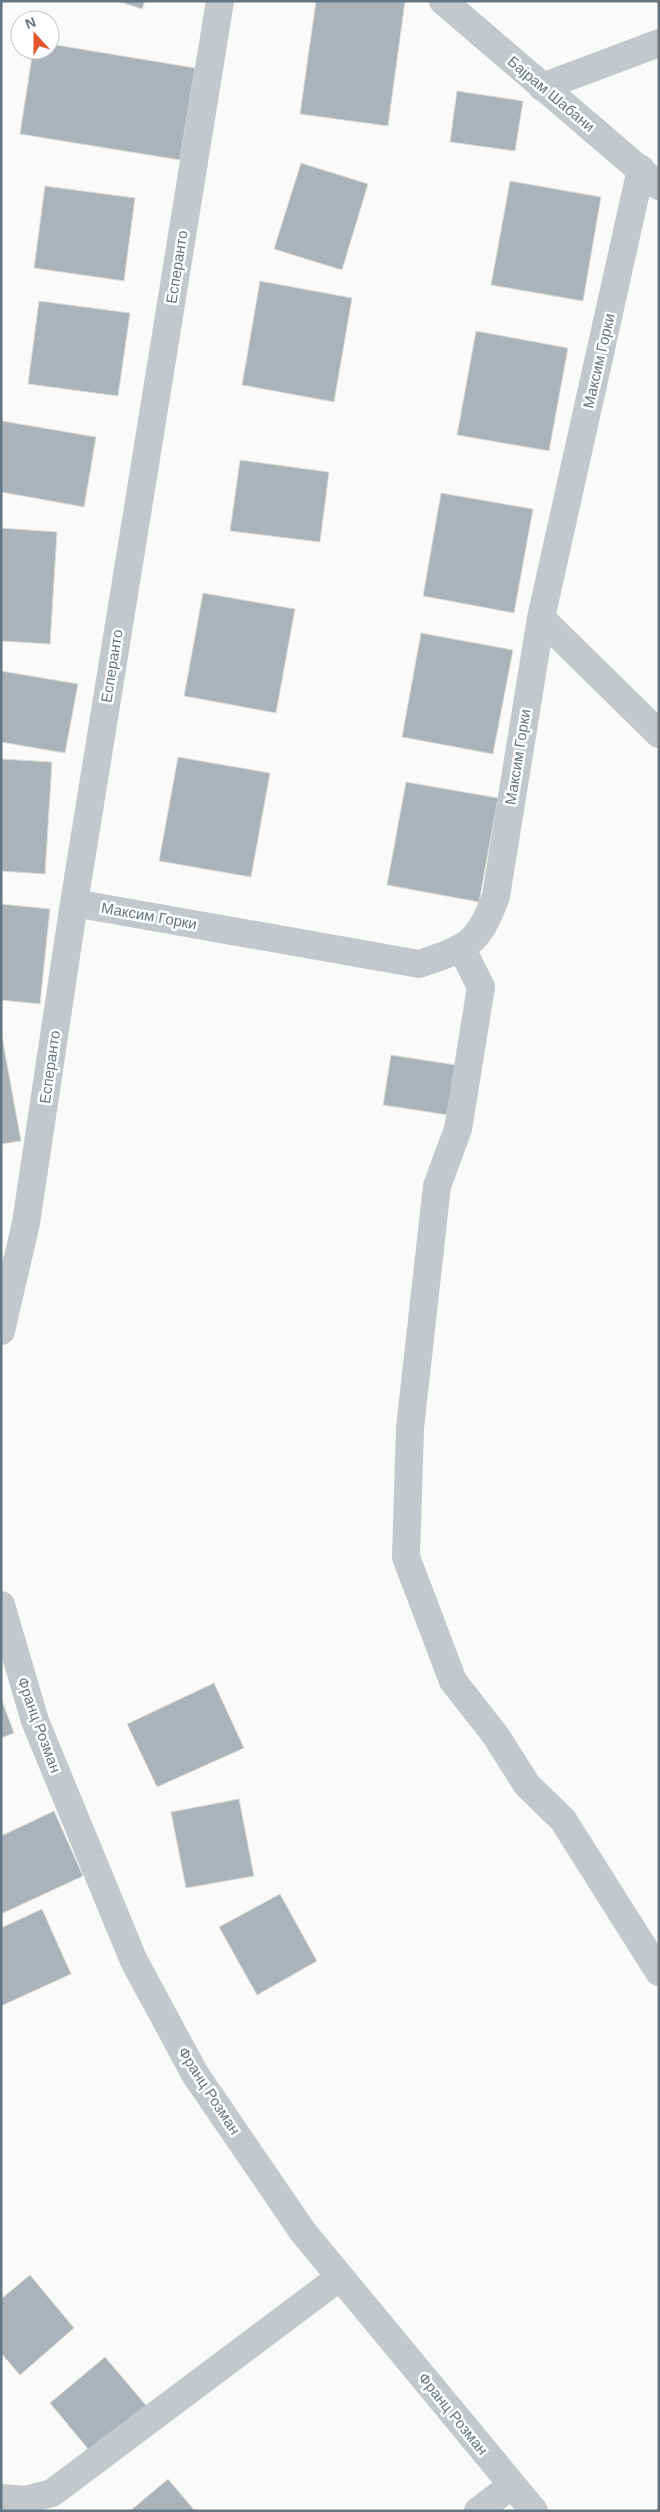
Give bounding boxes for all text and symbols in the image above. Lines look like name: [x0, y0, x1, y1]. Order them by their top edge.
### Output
north arrow: [10, 10, 60, 60]
text: N: [23, 14, 38, 32]
street label: Бајрам Шабани: [504, 52, 598, 135]
street label: Есперанто: [162, 229, 191, 305]
street label: Максим Горки: [579, 312, 618, 410]
street label: Есперанто: [97, 628, 126, 704]
street label: Максим Горки: [502, 708, 533, 806]
street label: Максим Горки: [100, 899, 198, 932]
street label: Есперанто: [36, 1029, 63, 1105]
street label: Франц Розман: [14, 1675, 65, 1775]
street label: Франц Розман: [175, 2044, 244, 2137]
street label: Франц Розман: [415, 2369, 492, 2458]

